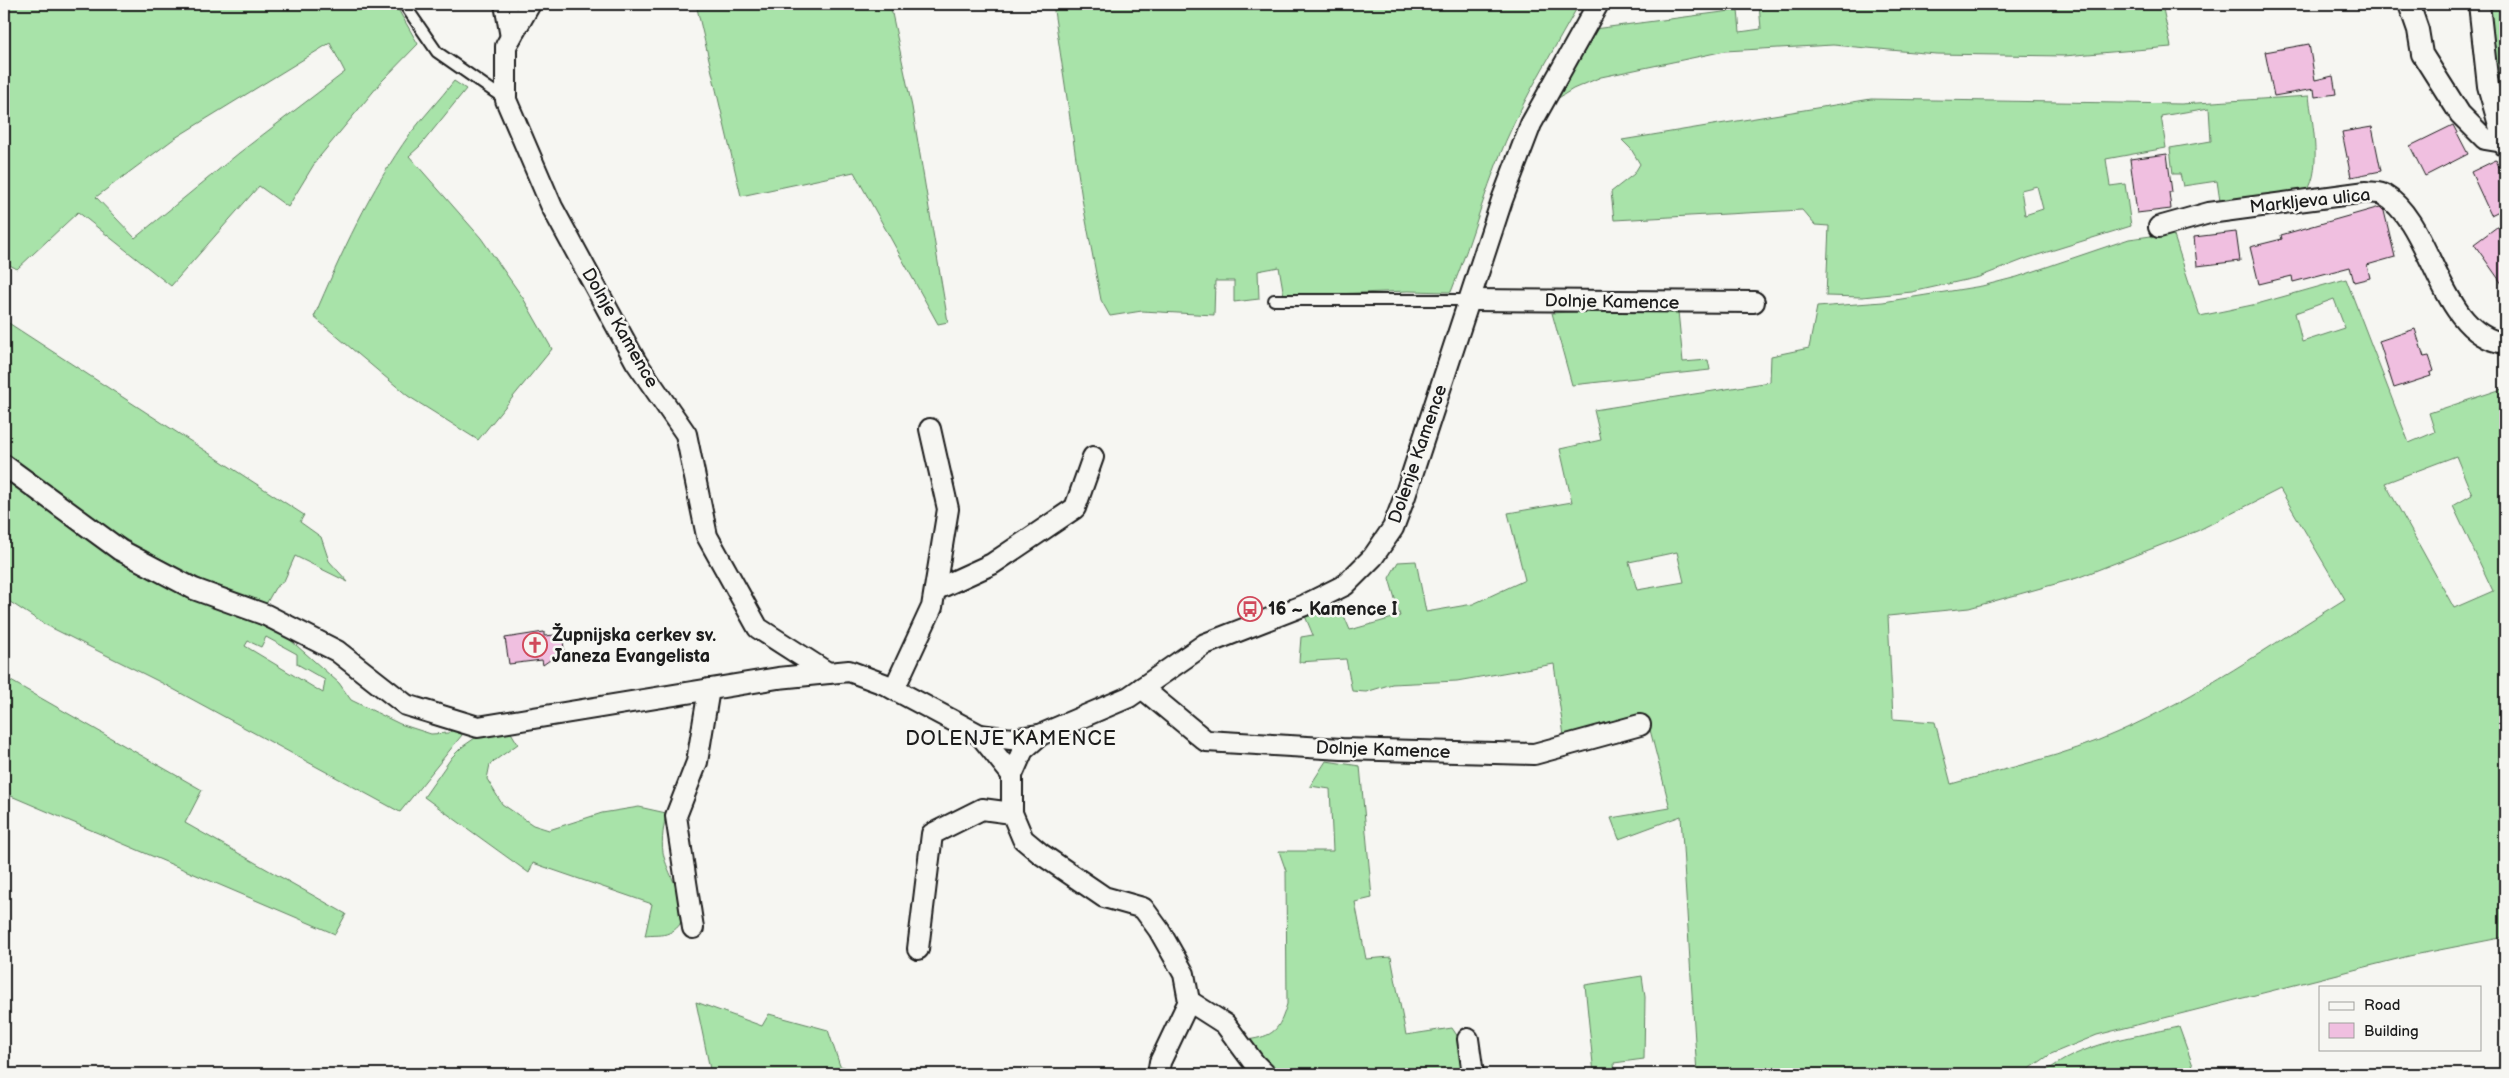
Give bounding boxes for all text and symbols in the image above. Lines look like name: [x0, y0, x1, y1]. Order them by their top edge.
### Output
street label: Markljeva ulica: [2249, 184, 2371, 218]
street label: Dolnje Kamence: [577, 264, 663, 392]
street label: Dolnje Kamence: [1545, 290, 1680, 314]
street label: Dolenje Kamence: [1384, 382, 1452, 526]
bus stop icon: 16 ~ Kamence I: [1237, 596, 1263, 622]
place label: 16 ~ Kamence I: [1268, 599, 1398, 620]
place label: Župnijska cerkev sv. Janeza Evangelista: [552, 623, 716, 667]
church icon: Župnijska cerkev sv. Janeza Evangelista: [522, 632, 548, 658]
district label: DOLENJE KAMENCE: [905, 727, 1117, 751]
street label: Dolnje Kamence: [1315, 737, 1451, 763]
legend: [2319, 986, 2482, 1050]
text: Road: [2364, 996, 2400, 1015]
text: Building: [2364, 1022, 2419, 1041]

